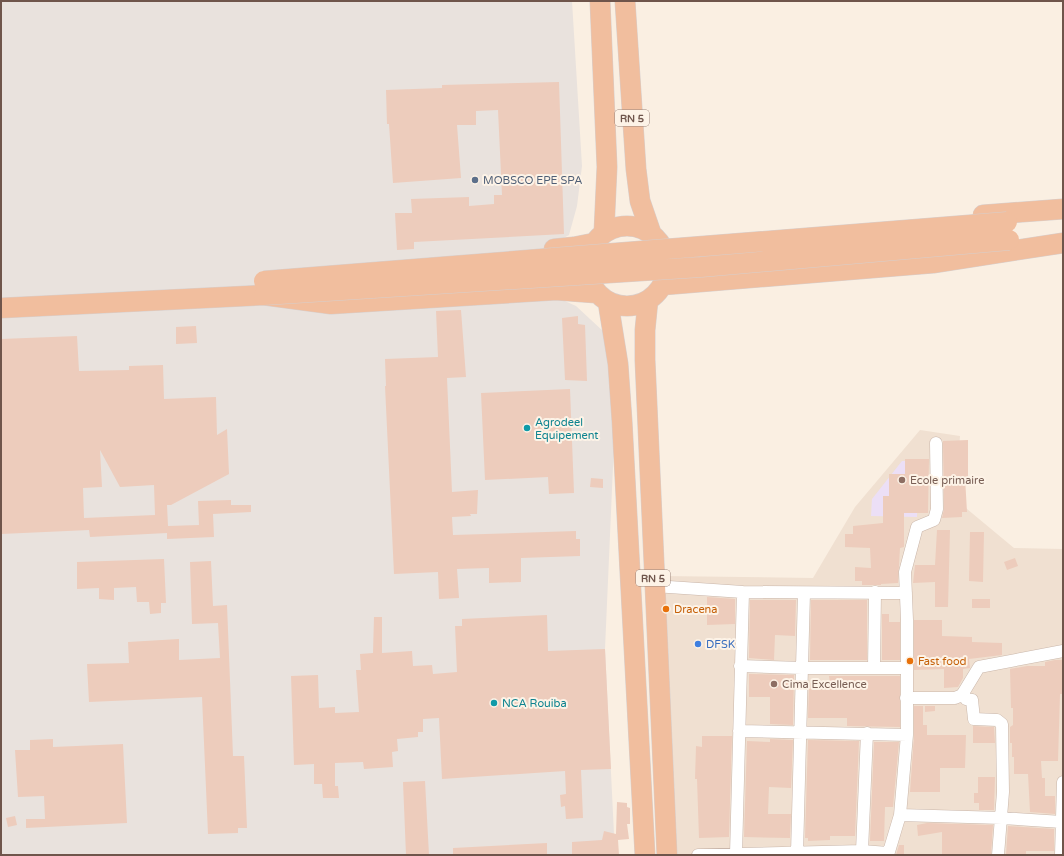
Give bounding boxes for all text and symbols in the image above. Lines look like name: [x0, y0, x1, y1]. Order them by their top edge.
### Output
road number: RN 5: [615, 110, 649, 126]
place label: MOBSCO EPE SPA: [483, 174, 582, 187]
marker: MOBSCO EPE SPA: [470, 175, 480, 185]
place label: Agrodeel Equipement: [535, 416, 599, 442]
marker: Agrodeel Equipement: [522, 423, 532, 433]
place label: Ecole primaire: [910, 474, 984, 487]
marker: Ecole primaire: [897, 475, 907, 485]
road number: RN 5: [636, 570, 670, 586]
place label: Dracena: [674, 603, 717, 616]
marker: Dracena: [661, 604, 671, 614]
place label: DFSK: [706, 638, 736, 651]
marker: DFSK: [693, 639, 703, 649]
place label: Fast food: [918, 655, 967, 668]
marker: Fast food: [905, 656, 915, 666]
place label: Cima Excellence: [782, 678, 867, 691]
marker: Cima Excellence: [769, 679, 779, 689]
place label: NCA Rouiba: [502, 697, 567, 710]
marker: NCA Rouiba: [489, 698, 499, 708]

